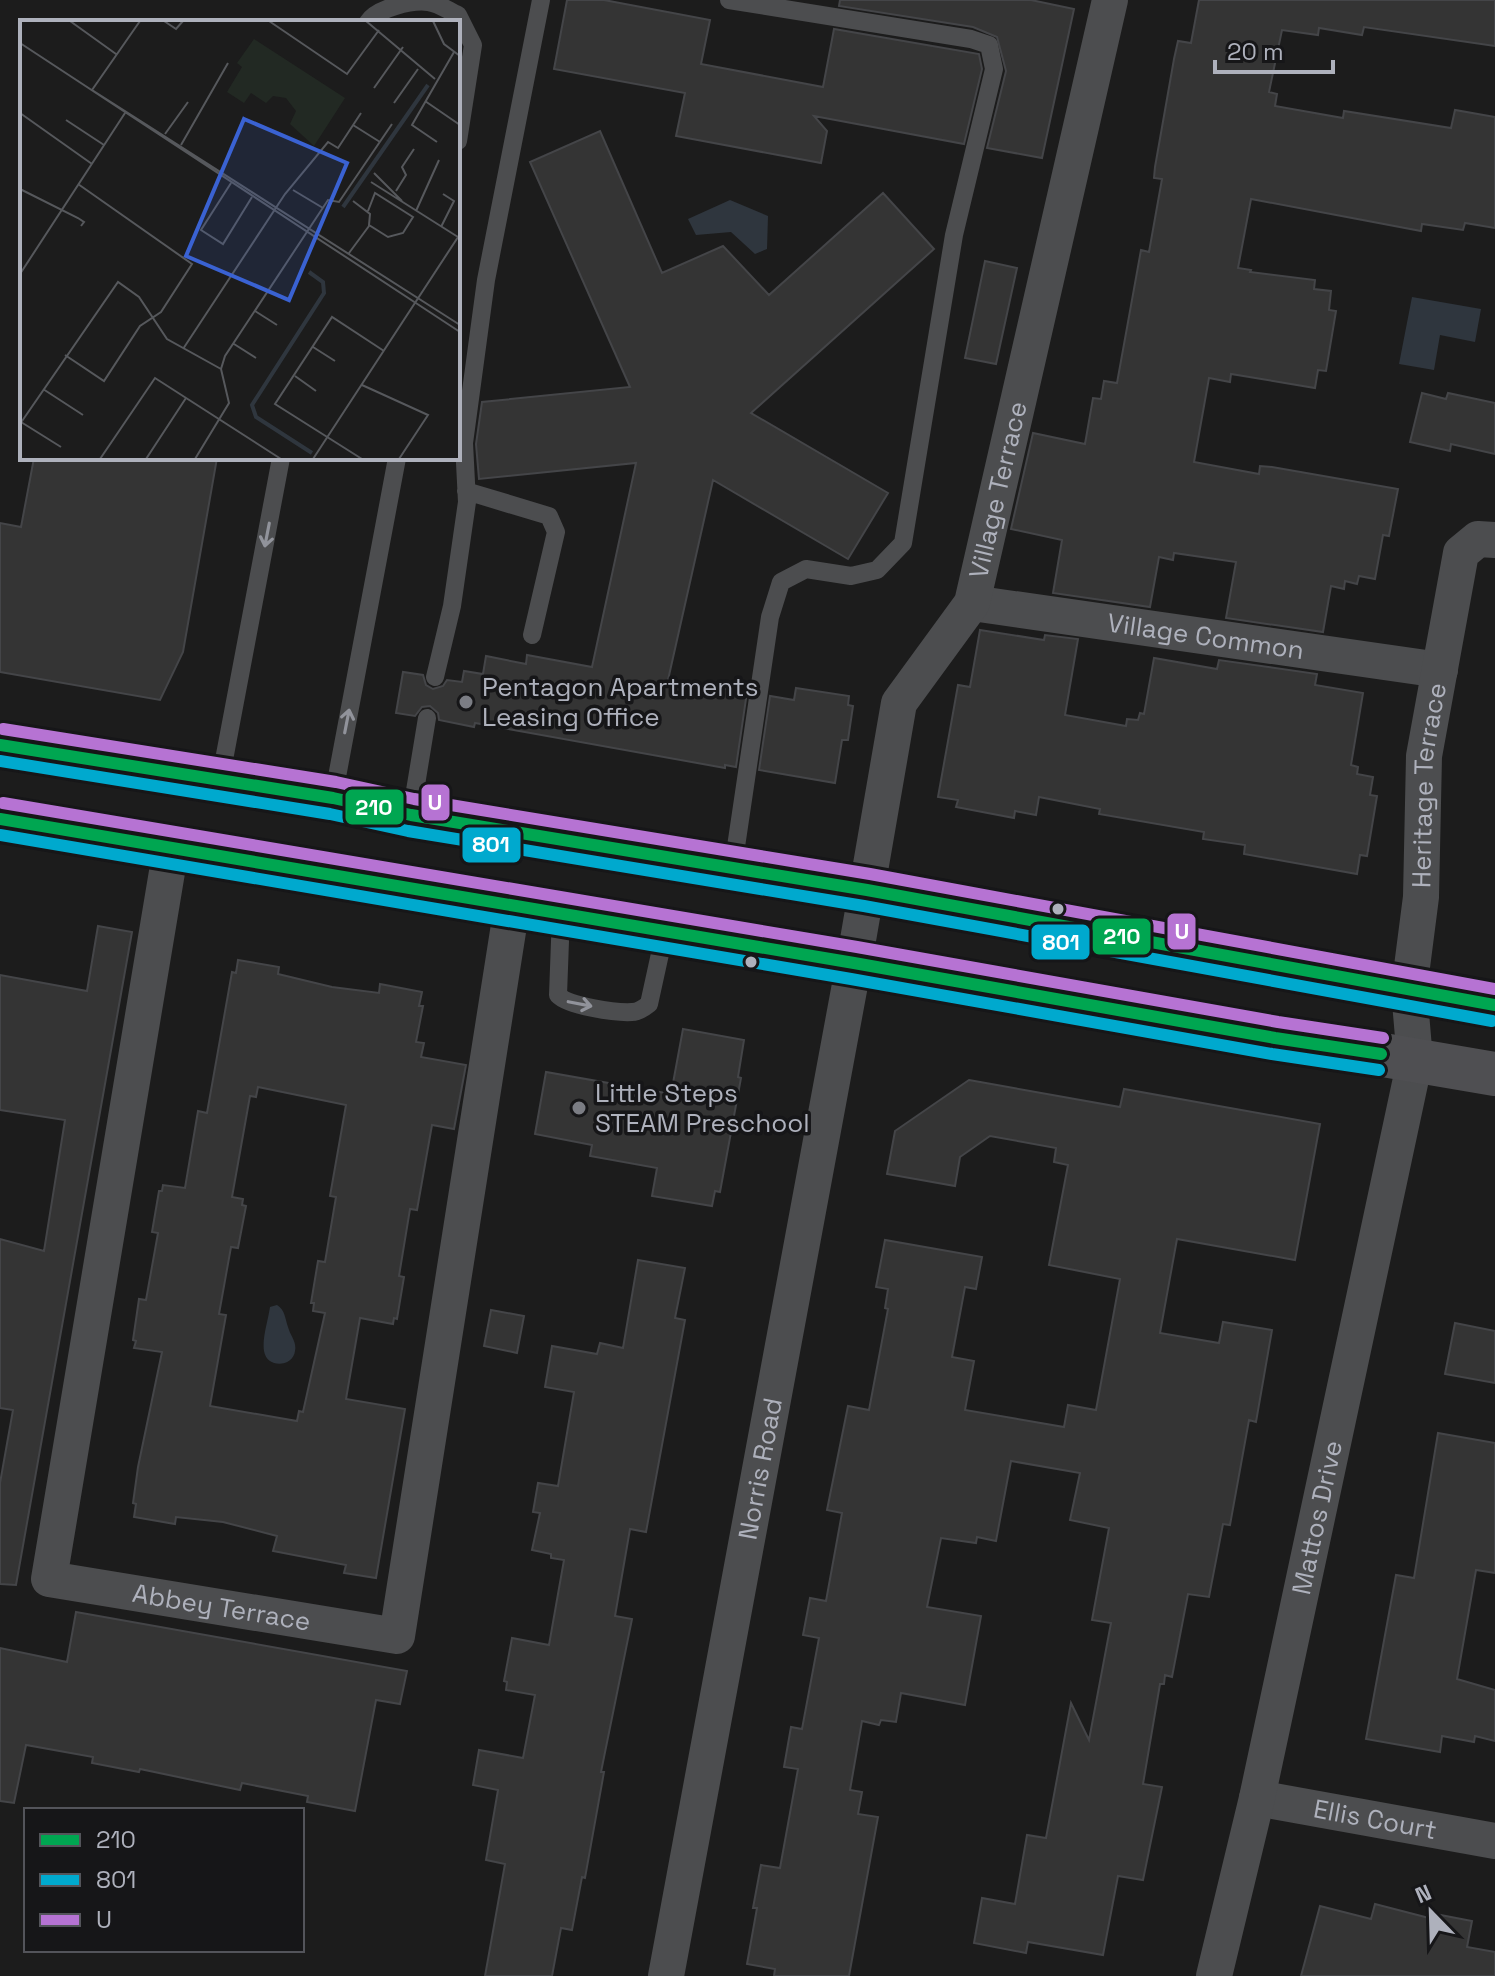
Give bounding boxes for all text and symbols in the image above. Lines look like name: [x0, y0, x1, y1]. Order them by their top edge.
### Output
inset map: [20, 20, 460, 460]
scale bar: [1215, 24, 1333, 74]
text: 20 m: [1227, 36, 1284, 67]
street label: Village Terrace: [961, 398, 1035, 582]
one-way arrow: [258, 521, 273, 547]
street label: Village Common: [1105, 606, 1306, 667]
place label: Pentagon Apartments Leasing Office: [482, 670, 759, 734]
street label: Heritage Terrace: [1404, 680, 1454, 888]
marker: Pentagon Apartments Leasing Office: [457, 693, 475, 711]
one-way arrow: [341, 709, 356, 734]
line badge: U: [420, 783, 451, 822]
line badge: 210: [344, 788, 405, 826]
text: U: [428, 788, 442, 816]
text: 210: [355, 793, 393, 821]
line badge: 801: [461, 826, 522, 864]
text: 801: [472, 830, 510, 858]
unlabelled marker: [1050, 901, 1066, 917]
line badge: U: [1166, 912, 1197, 951]
line badge: 210: [1091, 917, 1152, 956]
text: U: [1175, 917, 1189, 945]
text: 210: [1103, 922, 1141, 950]
line badge: 801: [1030, 923, 1091, 961]
text: 801: [1042, 928, 1080, 956]
unlabelled marker: [743, 954, 759, 970]
one-way arrow: [567, 998, 592, 1013]
place label: Little Steps STEAM Preschool: [595, 1076, 810, 1140]
marker: Little Steps STEAM Preschool: [570, 1099, 588, 1117]
street label: Norris Road: [730, 1395, 790, 1542]
street label: Mattos Drive: [1284, 1437, 1350, 1598]
street label: Abbey Terrace: [130, 1576, 313, 1639]
street label: Ellis Court: [1311, 1792, 1439, 1847]
legend: [24, 1808, 304, 1952]
text: 210: [96, 1824, 136, 1855]
text: 801: [96, 1864, 136, 1895]
north arrow: [1391, 1872, 1471, 1952]
text: N: [1411, 1878, 1435, 1909]
text: U: [96, 1904, 112, 1935]

